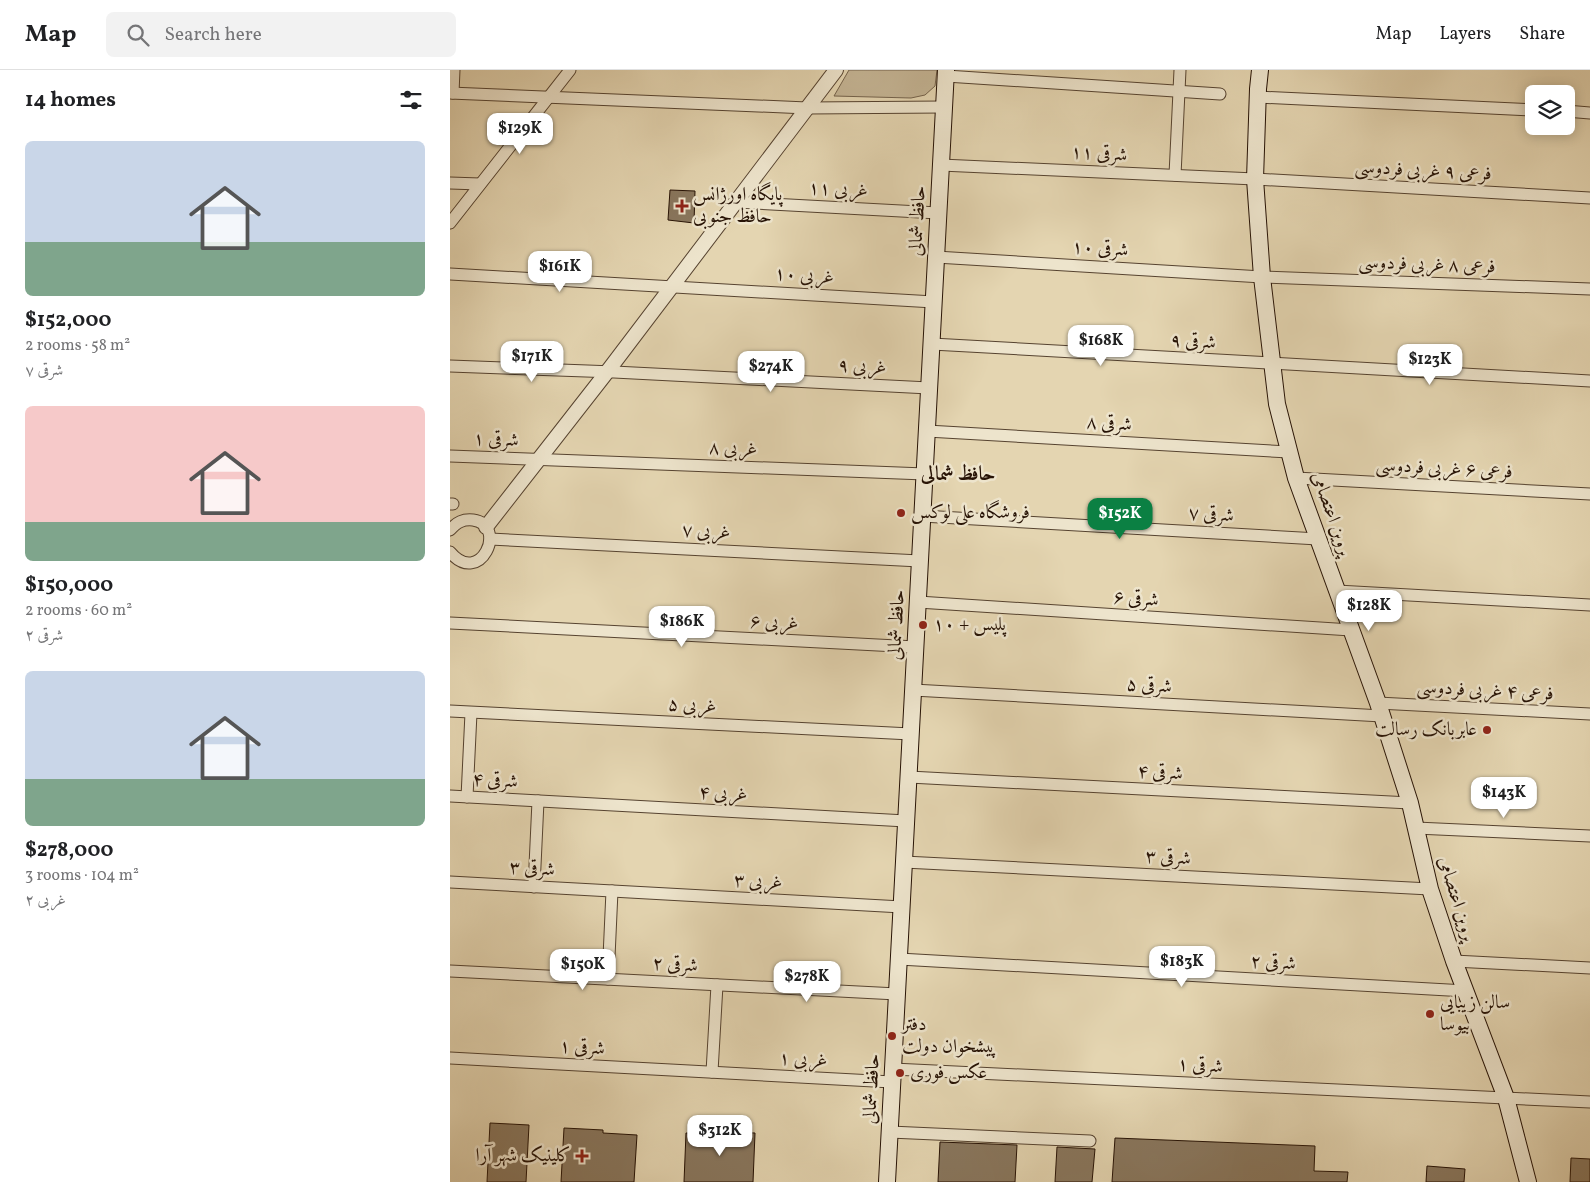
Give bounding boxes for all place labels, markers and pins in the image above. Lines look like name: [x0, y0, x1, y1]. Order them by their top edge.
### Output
pin: $129K: [485, 112, 555, 155]
place label: پایگاه اورژانس حافظ جنوبی: [693, 181, 784, 230]
marker: پایگاه اورژانس حافظ جنوبی: [675, 199, 689, 213]
pin: $161K: [525, 250, 595, 293]
pin: $168K: [1066, 324, 1136, 367]
pin: $171K: [497, 340, 567, 383]
pin: $123K: [1395, 344, 1465, 386]
pin: $274K: [736, 350, 806, 393]
pin: $152K: [1085, 498, 1155, 540]
place label: فروشگاه علی لوکس: [911, 499, 1030, 526]
marker: فروشگاه علی لوکس: [895, 507, 907, 519]
pin: $128K: [1334, 590, 1404, 632]
pin: $186K: [647, 606, 717, 648]
place label: پلیس + ۱۰: [933, 612, 1007, 638]
marker: پلیس + ۱۰: [917, 619, 929, 631]
place label: عابربانک رسالت: [1375, 717, 1477, 743]
marker: عابربانک رسالت: [1481, 724, 1493, 736]
pin: $143K: [1469, 776, 1539, 819]
pin: $183K: [1147, 946, 1217, 988]
pin: $150K: [548, 948, 618, 991]
pin: $278K: [772, 960, 842, 1003]
place label: سالن زیبایی بیوسا: [1440, 990, 1510, 1038]
marker: سالن زیبایی بیوسا: [1424, 1008, 1436, 1020]
place label: دفتر پیشخوان دولت: [900, 1012, 997, 1060]
marker: دفتر پیشخوان دولت: [886, 1030, 898, 1042]
place label: عکس فوری: [910, 1060, 987, 1086]
marker: عکس فوری: [894, 1067, 906, 1079]
pin: $312K: [685, 1114, 755, 1157]
place label: کلینیک شهر آرا: [476, 1143, 571, 1169]
marker: کلینیک شهر آرا: [575, 1149, 589, 1163]

